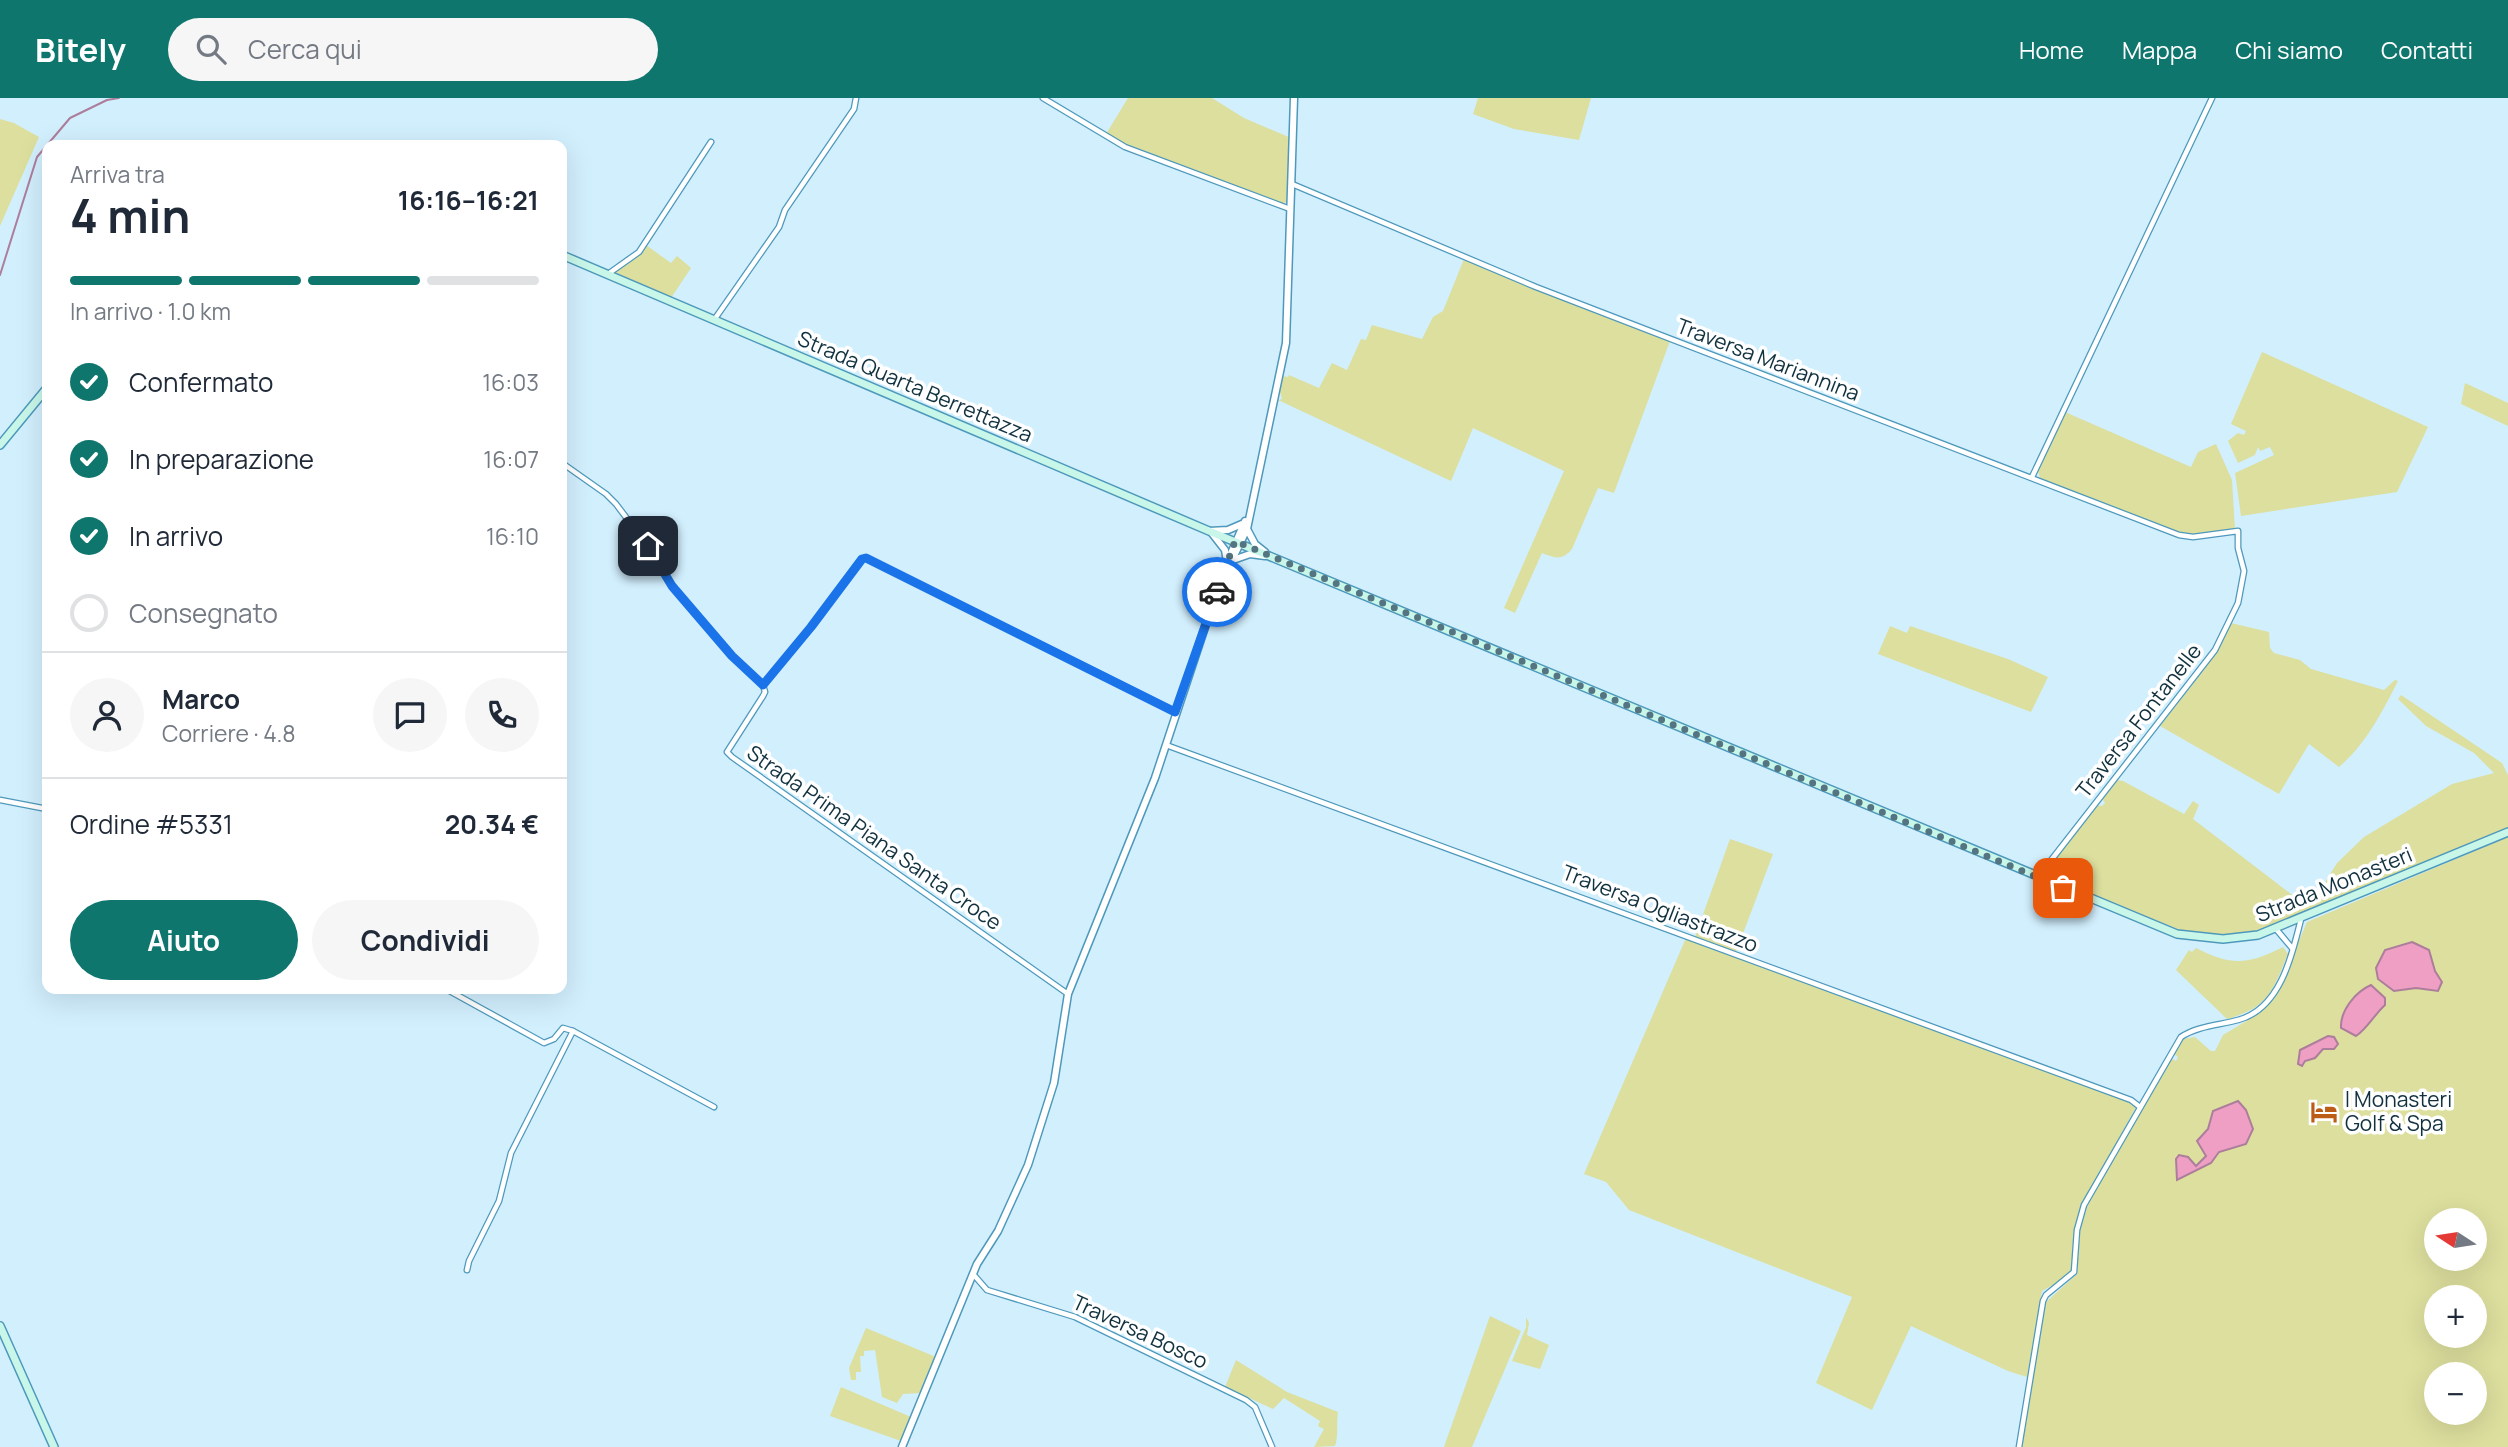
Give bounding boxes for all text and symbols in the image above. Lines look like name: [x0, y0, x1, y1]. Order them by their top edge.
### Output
search box: [168, 18, 658, 81]
text: Bitely: [35, 27, 126, 72]
icon: search: [192, 30, 230, 68]
text: Cerca qui: [248, 31, 362, 67]
text: Home: [2019, 33, 2084, 66]
text: Mappa: [2122, 33, 2197, 66]
text: Chi siamo: [2235, 33, 2343, 66]
text: Contatti: [2381, 33, 2473, 66]
text: Arriva tra: [70, 158, 165, 190]
text: 16:16–16:21: [398, 182, 539, 218]
text: 4 min: [70, 184, 190, 247]
text: In arrivo · 1.0 km: [70, 295, 231, 327]
street label: Traversa Mariannina: [1673, 311, 1864, 407]
street label: Strada Quarta Berrettazza: [794, 324, 1037, 448]
icon: check: [70, 363, 108, 401]
text: Confermato: [129, 364, 273, 400]
text: 16:03: [482, 366, 539, 398]
icon: check: [70, 440, 108, 478]
text: In preparazione: [129, 441, 314, 477]
text: 16:07: [483, 443, 539, 475]
pin: [618, 516, 678, 576]
icon: check: [70, 517, 108, 555]
text: In arrivo: [129, 518, 223, 554]
text: 16:10: [486, 520, 539, 552]
icon: home: [629, 527, 667, 565]
courier: [1182, 557, 1252, 627]
icon: car: [1198, 573, 1236, 611]
text: Consegnato: [129, 595, 278, 631]
street label: Traversa Fontanelle: [2069, 638, 2207, 803]
button: person: [70, 678, 144, 752]
button: chat: [373, 678, 447, 752]
button: phone: [465, 678, 539, 752]
text: Marco: [162, 681, 240, 717]
text: Corriere · 4.8: [162, 717, 296, 749]
street label: Strada Prima Piana Santa Croce: [742, 738, 1007, 936]
text: Ordine #5331: [70, 806, 233, 842]
text: 20.34 €: [445, 806, 539, 842]
street label: Strada Monasteri: [2251, 840, 2416, 928]
street label: Traversa Ogliastrazzo: [1558, 858, 1762, 958]
pin: [2033, 858, 2093, 918]
icon: bag: [2044, 869, 2082, 907]
button: Aiuto: [70, 900, 298, 980]
button: Condividi: [312, 900, 539, 980]
place label: I Monasteri Golf & Spa: [2345, 1085, 2452, 1137]
hotel icon: I Monasteri Golf & Spa: [2309, 1097, 2339, 1127]
north arrow: [2424, 1208, 2487, 1270]
map controls: [2424, 1208, 2487, 1425]
button: +: [2424, 1285, 2487, 1348]
street label: Traversa Bosco: [1068, 1287, 1213, 1375]
button: −: [2424, 1362, 2487, 1425]

